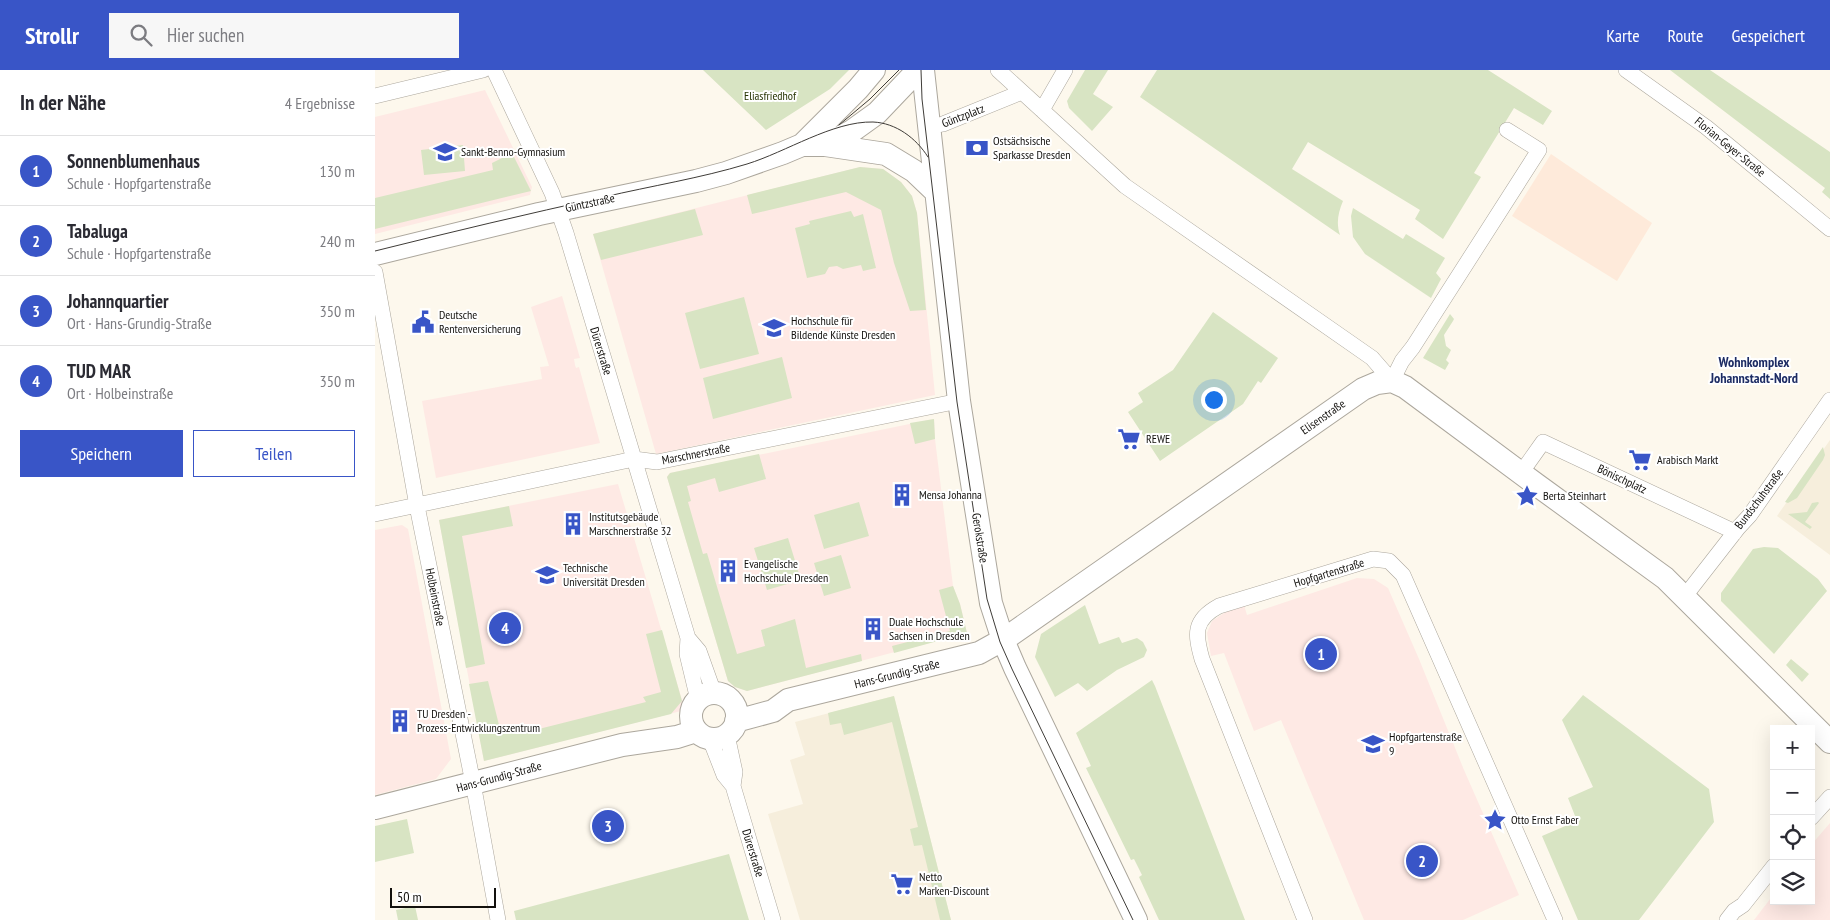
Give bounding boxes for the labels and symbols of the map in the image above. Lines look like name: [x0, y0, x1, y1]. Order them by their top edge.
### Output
park label: Eliasfriedhof: [744, 88, 797, 103]
street label: Güntzplatz: [939, 101, 986, 130]
street label: Florian-Geyer-Straße: [1692, 114, 1769, 180]
place label: Ostsächsische Sparkasse Dresden: [993, 133, 1071, 162]
bank icon: Ostsächsische Sparkasse Dresden: [964, 135, 990, 161]
school or university icon: Sankt-Benno-Gymnasium: [432, 139, 458, 165]
place label: Sankt-Benno-Gymnasium: [461, 144, 565, 159]
street label: Güntzstraße: [564, 190, 616, 215]
place label: Deutsche Rentenversicherung: [439, 307, 521, 336]
public building icon: Deutsche Rentenversicherung: [410, 309, 436, 335]
place label: Hochschule für Bildende Künste Dresden: [791, 313, 895, 342]
school or university icon: Hochschule für Bildende Künste Dresden: [761, 315, 787, 341]
street label: Dürerstraße: [587, 325, 616, 377]
district label: Wohnkomplex Johannstadt-Nord: [1709, 353, 1798, 387]
your location: [1201, 387, 1227, 413]
street label: Elisenstraße: [1297, 396, 1348, 437]
supermarket icon: REWE: [1116, 426, 1142, 452]
place label: REWE: [1146, 431, 1170, 446]
street label: Marschnerstraße: [661, 440, 731, 467]
supermarket icon: Arabisch Markt: [1627, 447, 1653, 473]
place label: Arabisch Markt: [1657, 452, 1719, 467]
street label: Bönischplatz: [1595, 461, 1649, 496]
street label: Bundschuhstraße: [1731, 466, 1786, 532]
building icon: Mensa Johanna: [889, 482, 915, 508]
place icon: Berta Steinhart: [1514, 483, 1540, 509]
place label: Mensa Johanna: [919, 487, 982, 502]
place label: Berta Steinhart: [1543, 488, 1607, 503]
place label: Institutsgebäude Marschnerstraße 32: [589, 509, 671, 538]
building icon: Institutsgebäude Marschnerstraße 32: [560, 511, 586, 537]
street label: Gerokstraße: [969, 512, 992, 564]
street label: Hopfgartenstraße: [1292, 555, 1366, 590]
place label: Evangelische Hochschule Dresden: [744, 556, 828, 585]
building icon: Evangelische Hochschule Dresden: [715, 558, 741, 584]
place label: Technische Universität Dresden: [563, 560, 645, 589]
school or university icon: Technische Universität Dresden: [534, 562, 560, 588]
street label: Holbeinstraße: [423, 567, 448, 627]
pin: 4: [489, 609, 521, 647]
place label: Duale Hochschule Sachsen in Dresden: [889, 614, 970, 643]
building icon: Duale Hochschule Sachsen in Dresden: [860, 616, 886, 642]
pin: 1: [1305, 635, 1337, 673]
street label: Hans-Grundig-Straße: [853, 656, 941, 691]
place label: TU Dresden - Prozess-Entwicklungszentrum: [417, 706, 540, 735]
building icon: TU Dresden - Prozess-Entwicklungszentrum: [387, 708, 413, 734]
place label: Hopfgartenstraße 9: [1389, 729, 1462, 758]
school or university icon: Hopfgartenstraße 9: [1360, 731, 1386, 757]
street label: Hans-Grundig-Straße: [455, 758, 543, 795]
pin: 3: [592, 807, 624, 845]
place icon: Otto Ernst Faber: [1482, 807, 1508, 833]
place label: Otto Ernst Faber: [1511, 812, 1579, 827]
street label: Dürerstraße: [739, 827, 768, 879]
pin: 2: [1406, 842, 1438, 880]
place label: Netto Marken-Discount: [919, 869, 990, 898]
supermarket icon: Netto Marken-Discount: [889, 871, 915, 897]
scale bar: [390, 885, 496, 908]

